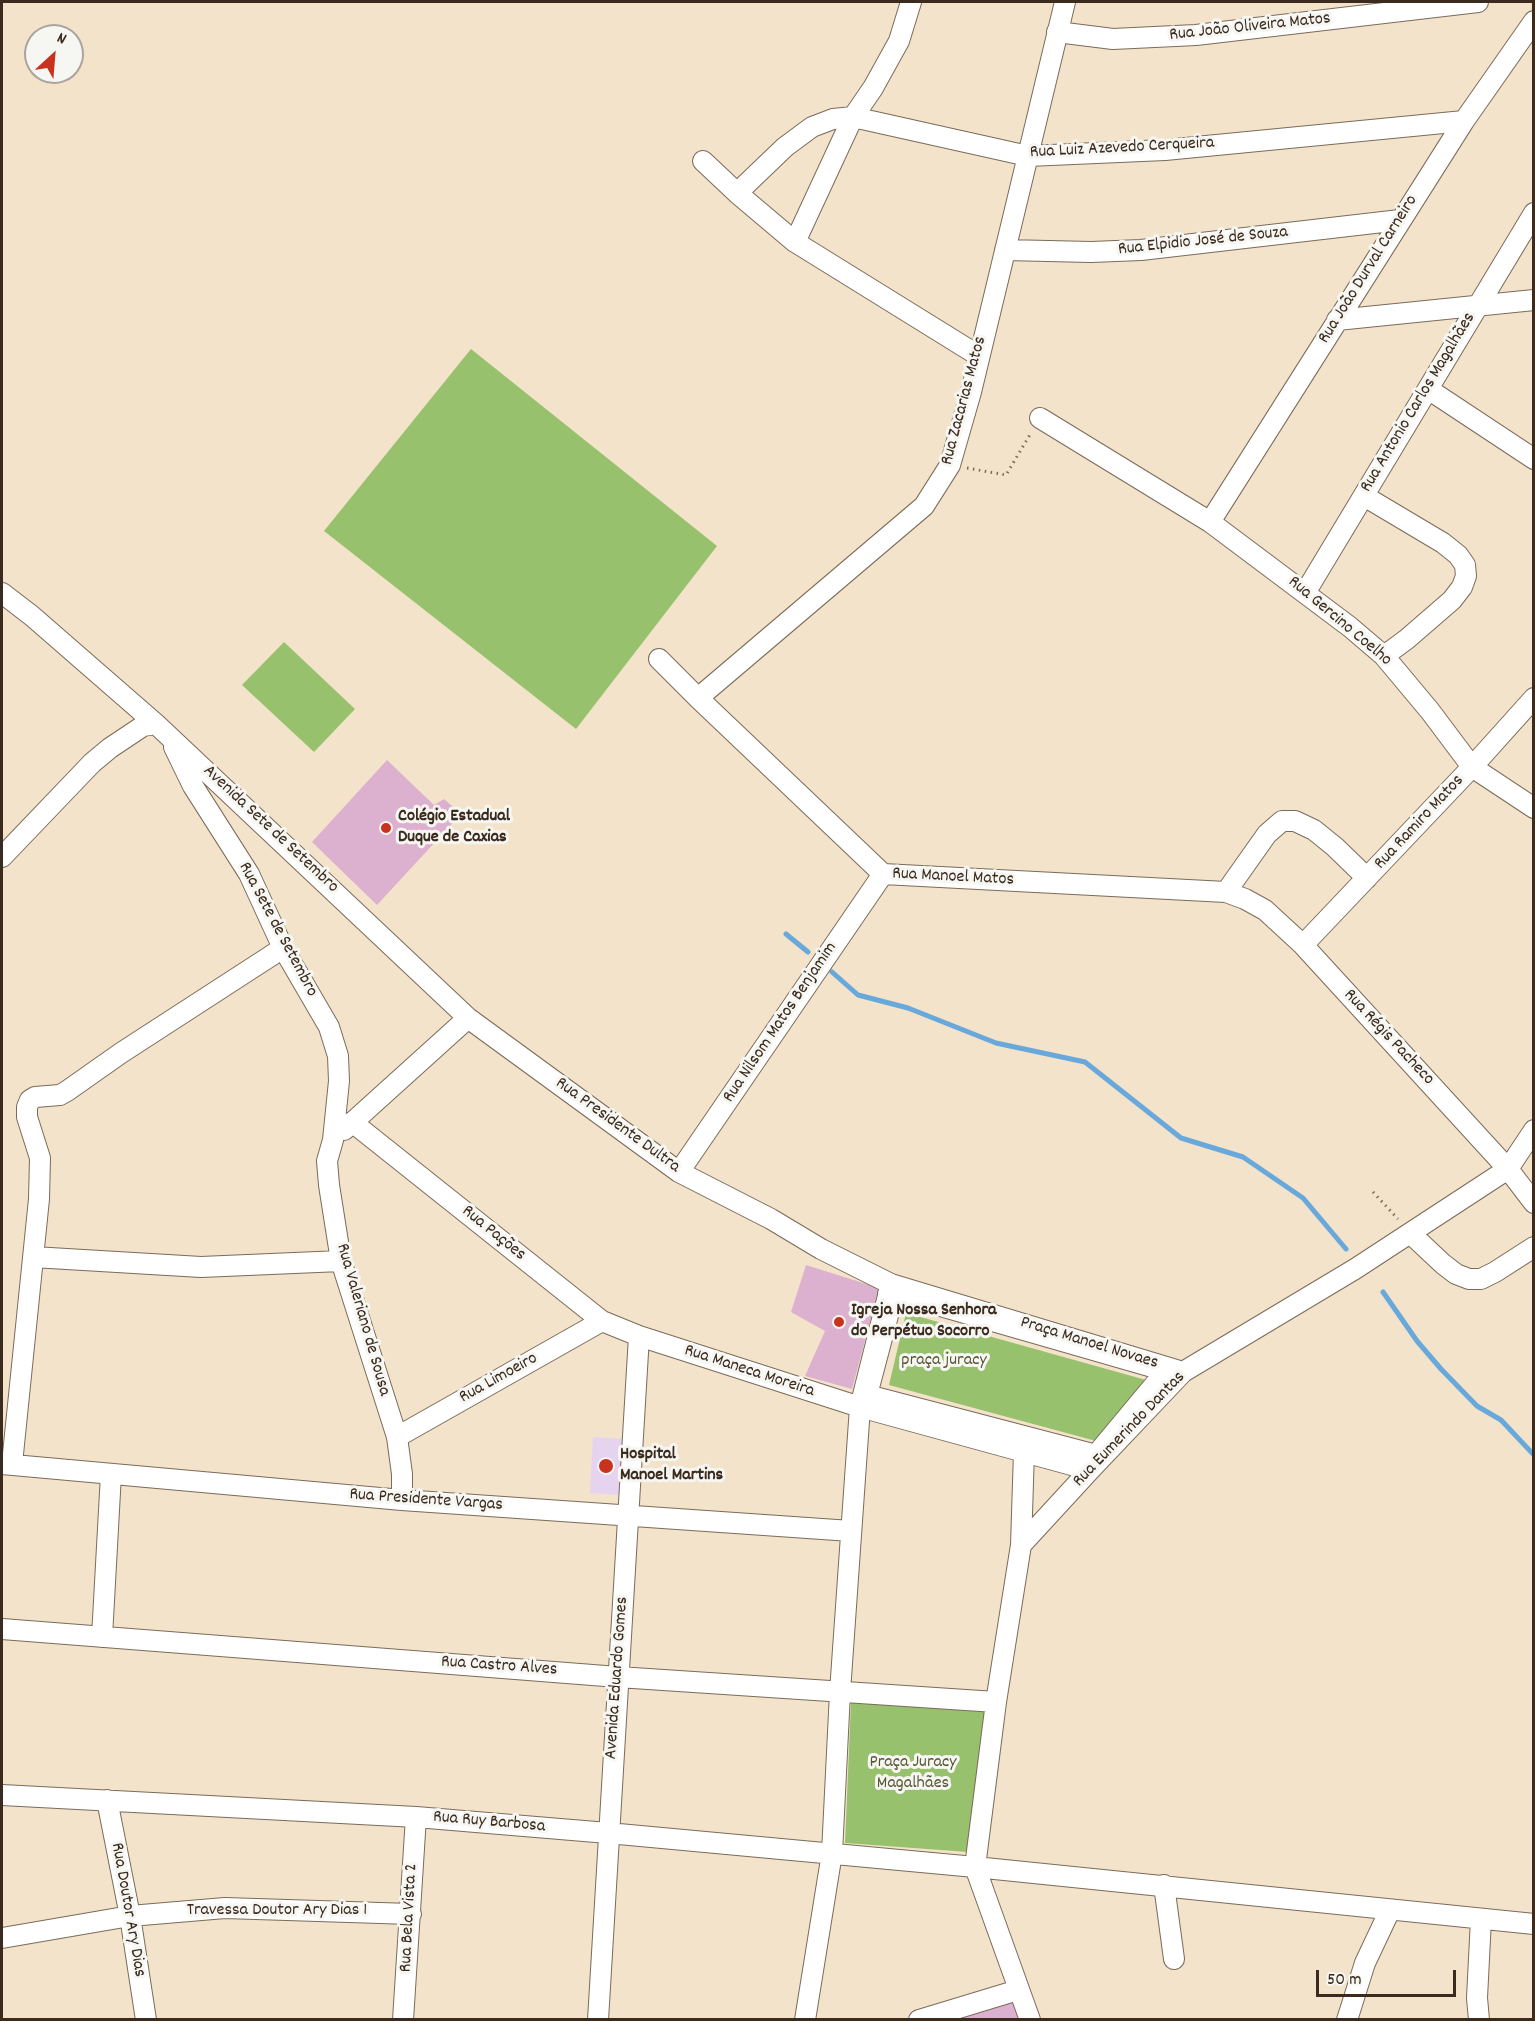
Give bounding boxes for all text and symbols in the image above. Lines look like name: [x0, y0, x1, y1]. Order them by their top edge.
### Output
street label: Rua João Oliveira Matos: [1168, 9, 1332, 47]
north arrow: [24, 24, 84, 84]
text: N: [53, 27, 70, 51]
street label: Rua Luiz Azevedo Cerqueira: [1029, 133, 1215, 165]
street label: Rua João Durval Carneiro: [1315, 192, 1423, 348]
street label: Rua Elpidio José de Souza: [1117, 222, 1289, 262]
street label: Rua Antonio Carlos Magalhães: [1357, 309, 1481, 497]
street label: Rua Zacarias Matos: [937, 334, 993, 468]
street label: Rua Gercino Coelho: [1283, 572, 1395, 672]
street label: Avenida Sete de Setembro: [197, 761, 343, 899]
street label: Rua Ramiro Matos: [1371, 771, 1469, 875]
place label: Colégio Estadual Duque de Caxias: [398, 807, 510, 850]
marker: Colégio Estadual Duque de Caxias: [379, 821, 393, 835]
street label: Rua Sete de Setembro: [232, 859, 322, 1001]
street label: Rua Manoel Matos: [892, 864, 1014, 892]
street label: Rua Nilsom Matos Benjamim: [719, 939, 843, 1107]
street label: Rua Régis Pacheco: [1338, 985, 1438, 1091]
street label: Rua Presidente Dultra: [550, 1073, 684, 1179]
street label: Rua Pações: [456, 1202, 530, 1266]
street label: Rua Valeriano de Sousa: [330, 1241, 394, 1399]
place label: Igreja Nossa Senhora do Perpétuo Socorro: [851, 1301, 997, 1344]
street label: Praça Manoel Novaes: [1017, 1313, 1161, 1375]
marker: Igreja Nossa Senhora do Perpétuo Socorro: [832, 1315, 846, 1329]
street label: Rua Maneca Moreira: [681, 1341, 817, 1403]
street label: Rua Limoeiro: [456, 1349, 542, 1409]
park label: praça juracy: [901, 1351, 987, 1373]
street label: Rua Eumerindo Dantas: [1069, 1368, 1191, 1492]
place label: Hospital Manoel Martins: [620, 1445, 723, 1488]
marker: Hospital Manoel Martins: [597, 1457, 615, 1475]
street label: Rua Presidente Vargas: [349, 1485, 503, 1517]
street label: Avenida Eduardo Gomes: [602, 1596, 634, 1760]
street label: Rua Castro Alves: [440, 1652, 558, 1682]
park label: Praça Juracy Magalhães: [869, 1753, 957, 1796]
street label: Rua Ruy Barbosa: [432, 1807, 546, 1839]
street label: Rua Doutor Ary Dias: [105, 1841, 149, 1979]
street label: Rua Bela Vista 2: [396, 1863, 424, 1973]
street label: Travessa Doutor Ary Dias 1: [187, 1901, 367, 1923]
scale bar: [1319, 1958, 1458, 1996]
text: 50 m: [1327, 1968, 1362, 1993]

